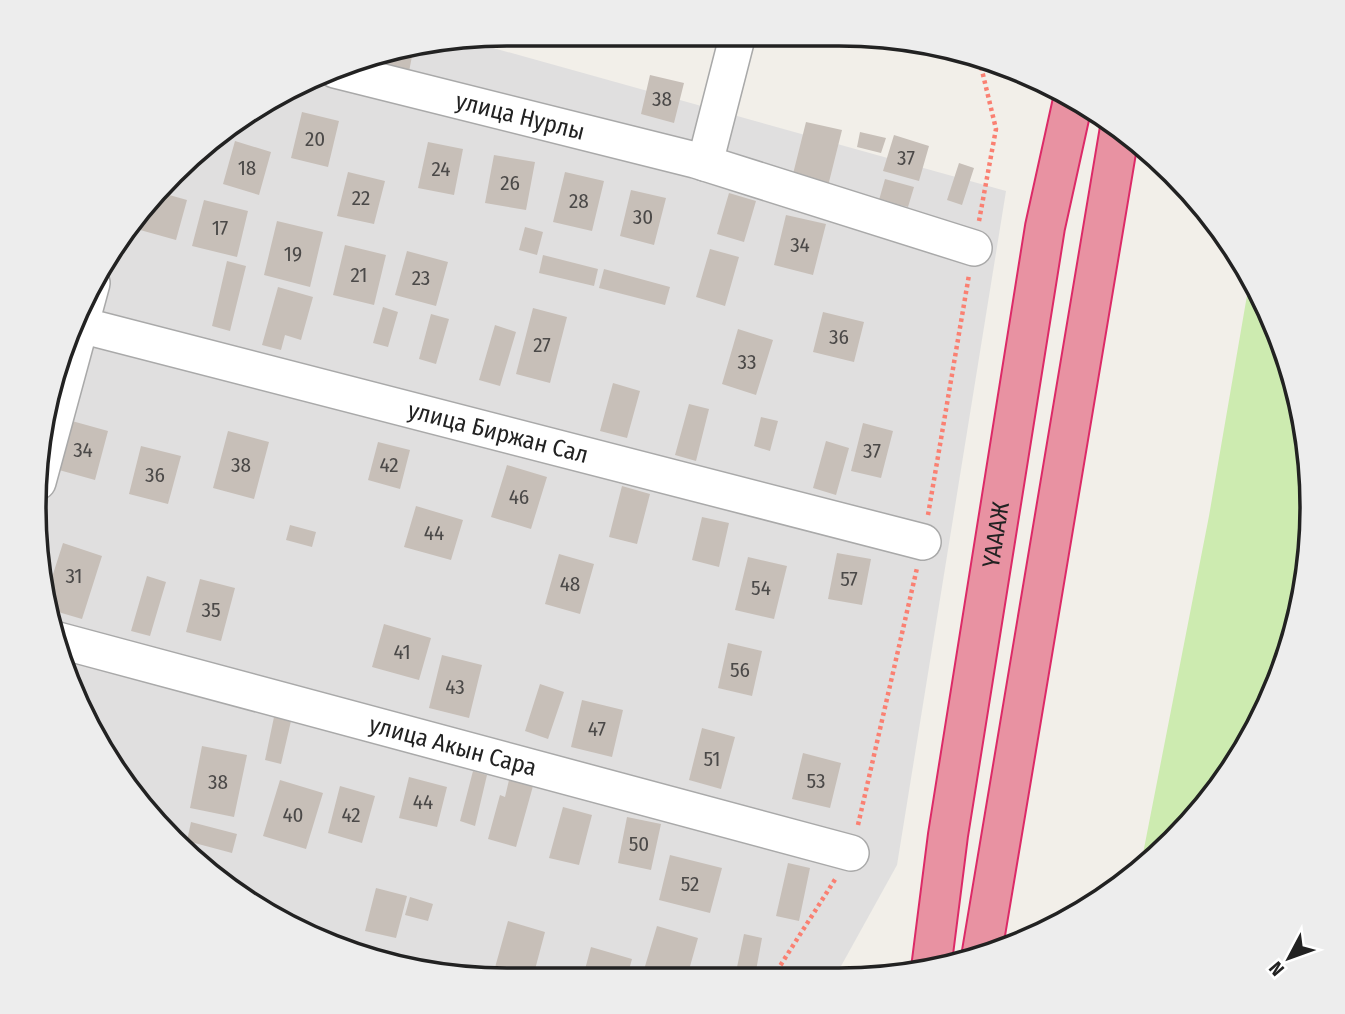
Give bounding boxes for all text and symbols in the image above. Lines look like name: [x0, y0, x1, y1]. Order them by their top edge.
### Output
house number: 38: [652, 86, 672, 112]
street label: улица Нурлы: [453, 87, 588, 146]
house number: 20: [305, 126, 325, 152]
house number: 37: [897, 145, 915, 171]
house number: 18: [238, 155, 256, 181]
house number: 24: [431, 156, 451, 182]
house number: 26: [500, 170, 520, 196]
house number: 22: [352, 185, 370, 211]
house number: 28: [569, 188, 589, 214]
house number: 30: [633, 204, 653, 230]
house number: 17: [212, 215, 228, 241]
house number: 34: [790, 232, 810, 258]
house number: 19: [284, 241, 302, 267]
house number: 21: [351, 262, 368, 288]
house number: 23: [412, 265, 430, 291]
house number: 36: [829, 324, 849, 350]
house number: 27: [533, 332, 551, 358]
house number: 33: [738, 349, 756, 375]
street label: улица Биржан Сал: [405, 396, 591, 469]
house number: 34: [73, 437, 93, 463]
house number: 37: [863, 438, 881, 464]
house number: 38: [231, 452, 251, 478]
house number: 42: [379, 452, 399, 478]
house number: 36: [145, 462, 165, 488]
house number: 46: [509, 484, 529, 510]
street label: ҮАААЖ: [977, 500, 1015, 570]
house number: 44: [424, 520, 444, 546]
house number: 31: [65, 563, 83, 589]
house number: 57: [840, 566, 858, 592]
house number: 48: [560, 571, 580, 597]
house number: 54: [751, 575, 771, 601]
house number: 35: [201, 597, 221, 623]
house number: 41: [393, 639, 411, 665]
house number: 56: [730, 657, 750, 683]
house number: 43: [445, 674, 465, 700]
street label: улица Акын Сара: [366, 710, 540, 782]
house number: 47: [588, 716, 606, 742]
house number: 51: [704, 746, 720, 772]
house number: 53: [807, 768, 825, 794]
house number: 38: [208, 769, 228, 795]
house number: 44: [413, 789, 433, 815]
house number: 40: [282, 802, 304, 828]
house number: 42: [341, 802, 361, 828]
house number: 50: [629, 831, 649, 857]
house number: 52: [681, 871, 699, 897]
north arrow: [1254, 923, 1324, 993]
text: N: [1264, 957, 1289, 981]

